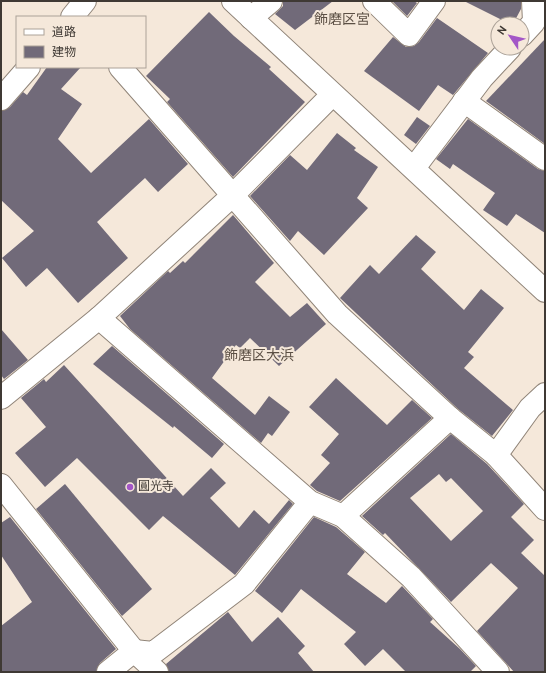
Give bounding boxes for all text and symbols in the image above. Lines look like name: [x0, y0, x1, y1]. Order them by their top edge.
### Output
district label: 飾磨区宮: [314, 11, 370, 29]
legend: [16, 16, 146, 68]
north arrow: [490, 16, 530, 56]
text: N: [495, 24, 511, 38]
text: 道路: [52, 25, 76, 41]
text: 建物: [52, 45, 76, 61]
district label: 飾磨区大浜: [224, 347, 294, 365]
place label: 圓光寺: [138, 479, 174, 495]
marker: 圓光寺: [125, 482, 135, 492]

